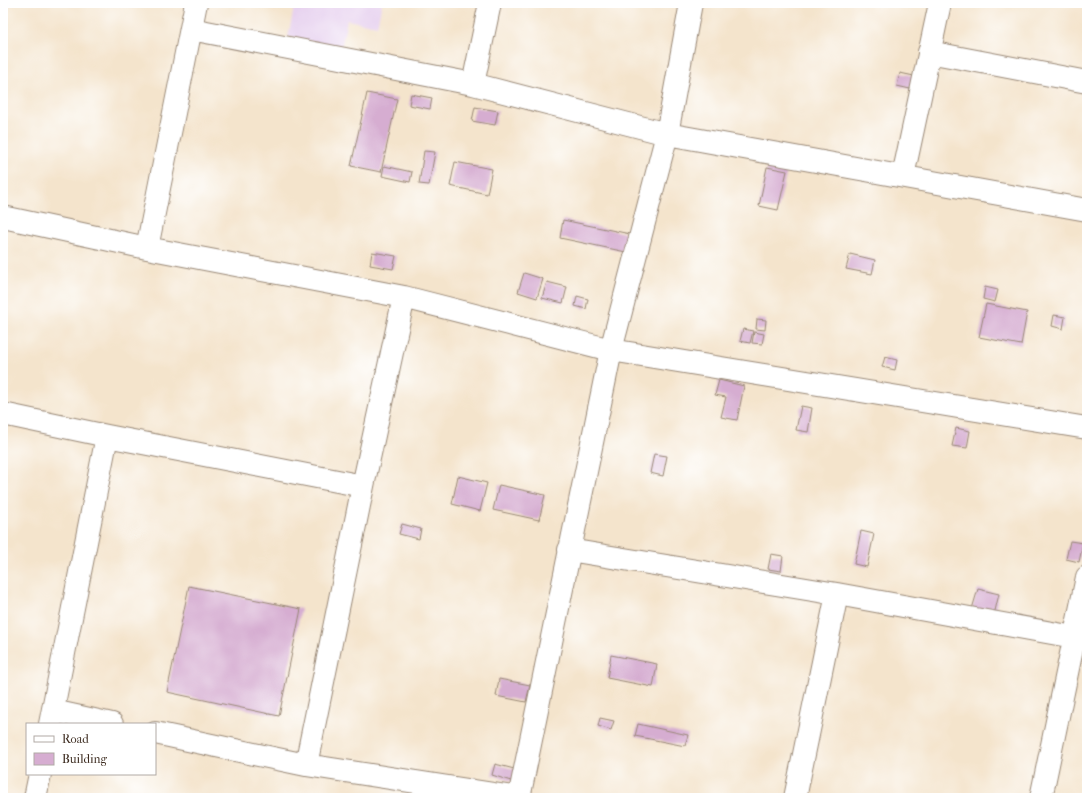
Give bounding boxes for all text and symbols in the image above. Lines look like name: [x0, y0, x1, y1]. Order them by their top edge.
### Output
legend: [26, 723, 156, 775]
text: Road: [62, 732, 89, 746]
text: Building: [62, 752, 107, 766]

